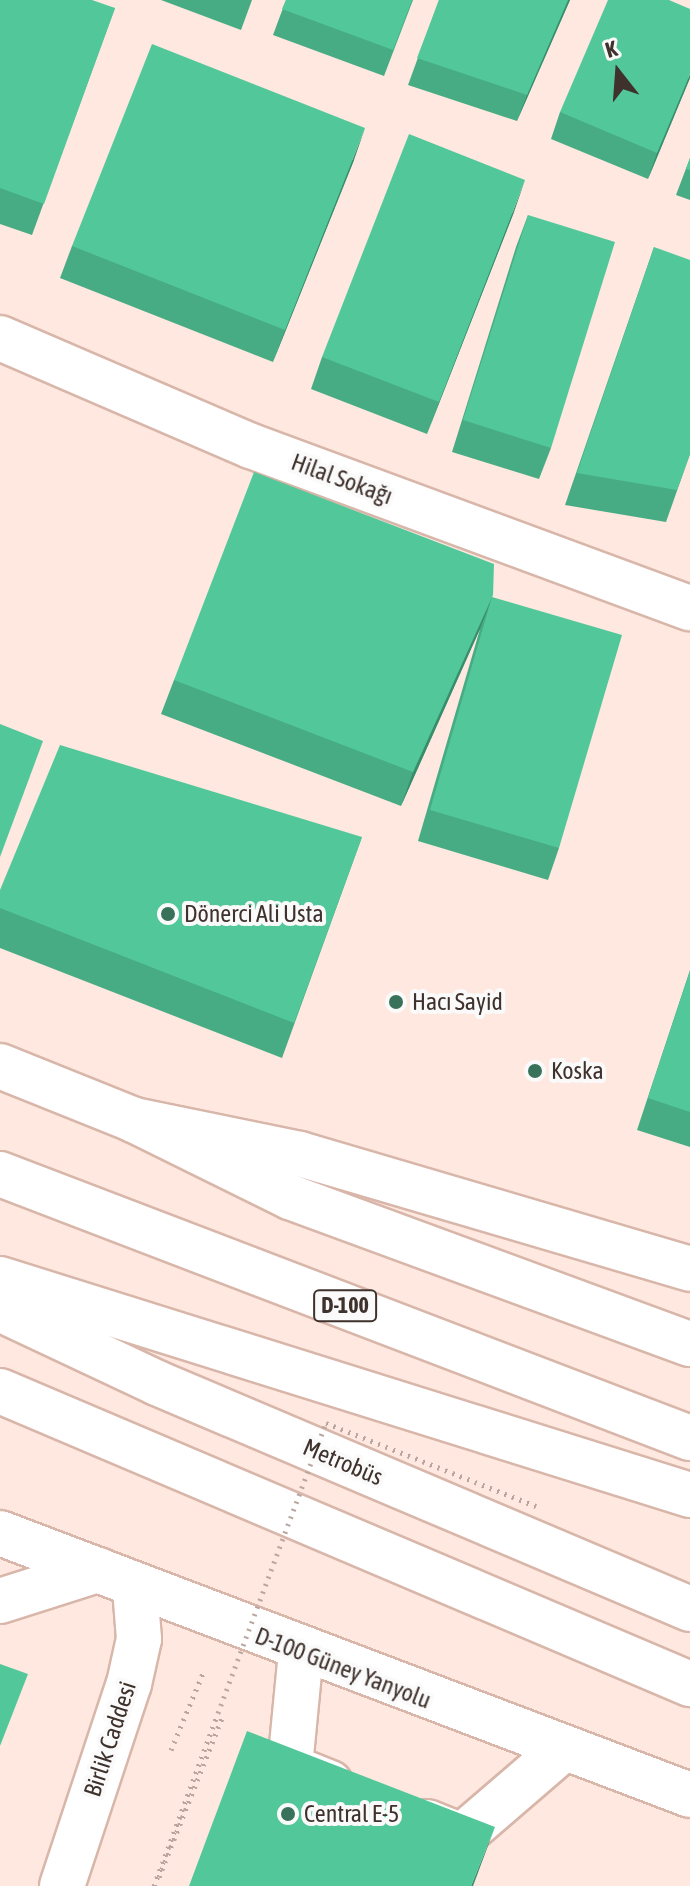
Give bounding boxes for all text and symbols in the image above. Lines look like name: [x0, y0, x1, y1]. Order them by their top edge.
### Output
north arrow: [578, 32, 658, 112]
text: K: [602, 35, 620, 63]
street label: Hilal Sokağı: [287, 447, 397, 511]
place label: Dönerci Ali Usta: [184, 900, 324, 928]
marker: Dönerci Ali Usta: [159, 905, 177, 923]
place label: Hacı Sayid: [412, 988, 503, 1016]
marker: Hacı Sayid: [387, 993, 405, 1011]
place label: Koska: [551, 1057, 604, 1085]
marker: Koska: [526, 1062, 544, 1080]
road number: D-100: [313, 1288, 377, 1324]
street label: Metrobüs: [299, 1432, 387, 1492]
street label: D-100 Güney Yanyolu: [251, 1621, 435, 1715]
street label: Birlik Caddesi: [78, 1678, 142, 1800]
place label: Central E-5: [304, 1800, 399, 1828]
marker: Central E-5: [279, 1805, 297, 1823]

